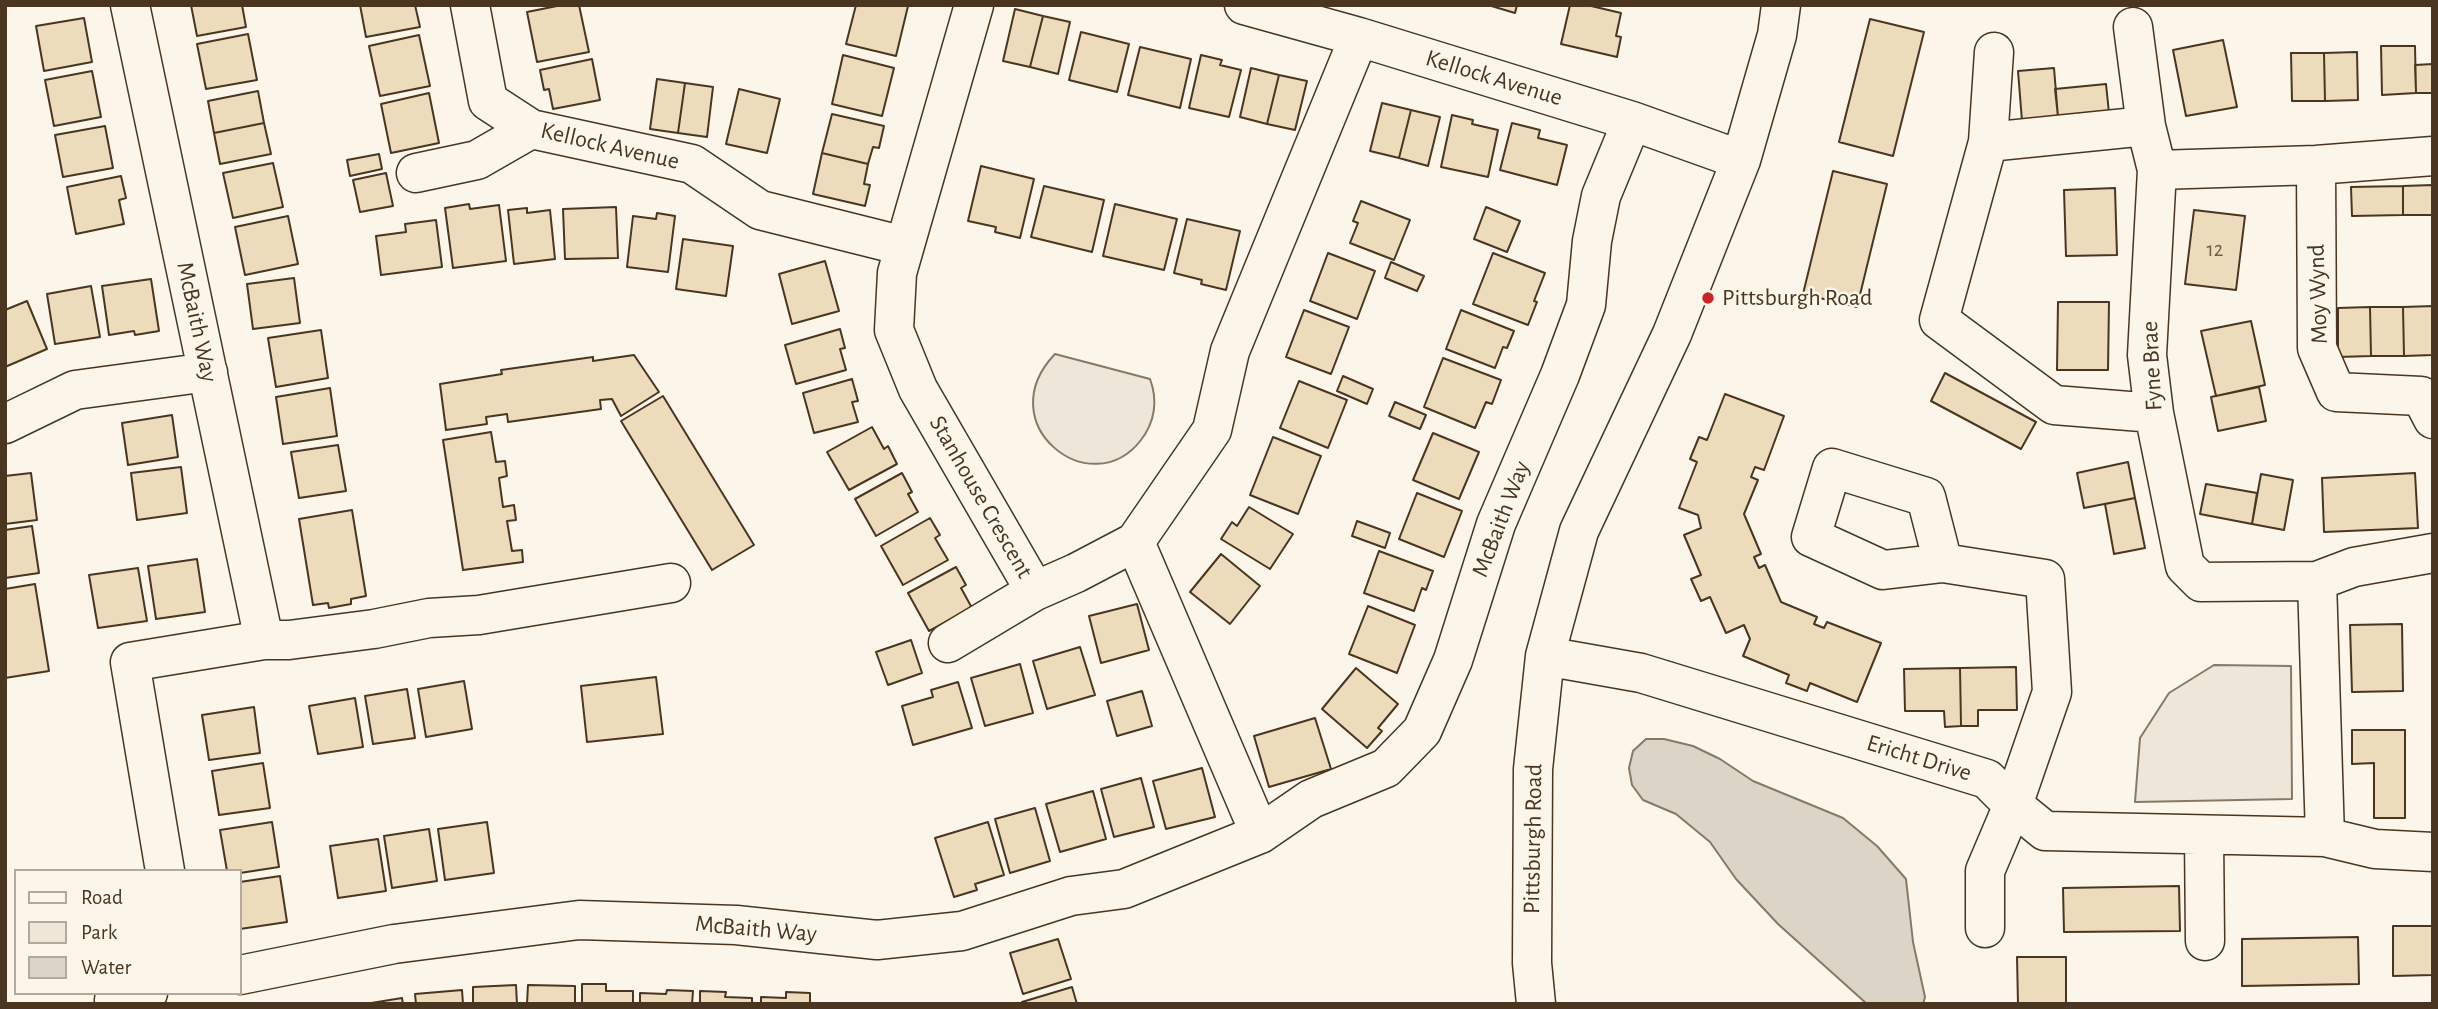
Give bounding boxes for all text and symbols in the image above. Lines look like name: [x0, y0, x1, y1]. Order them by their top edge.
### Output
street label: Kellock Avenue: [1422, 44, 1566, 112]
street label: Kellock Avenue: [538, 116, 682, 176]
house number: 12: [2207, 237, 2223, 263]
street label: Moy Wynd: [2302, 244, 2334, 344]
street label: McBaith Way: [170, 259, 224, 385]
place label: Pittsburgh Road: [1722, 284, 1872, 312]
marker: Pittsburgh Road: [1700, 290, 1716, 306]
street label: Fyne Brae: [2135, 320, 2169, 412]
street label: Stanhouse Crescent: [923, 411, 1039, 583]
street label: McBaith Way: [1466, 457, 1536, 581]
street label: Ericht Drive: [1863, 728, 1975, 788]
street label: Pittsburgh Road: [1517, 764, 1549, 914]
legend: [14, 869, 242, 995]
text: Road: [81, 887, 123, 908]
street label: McBaith Way: [694, 909, 818, 949]
text: Park: [81, 922, 117, 943]
text: Water: [81, 957, 131, 978]

